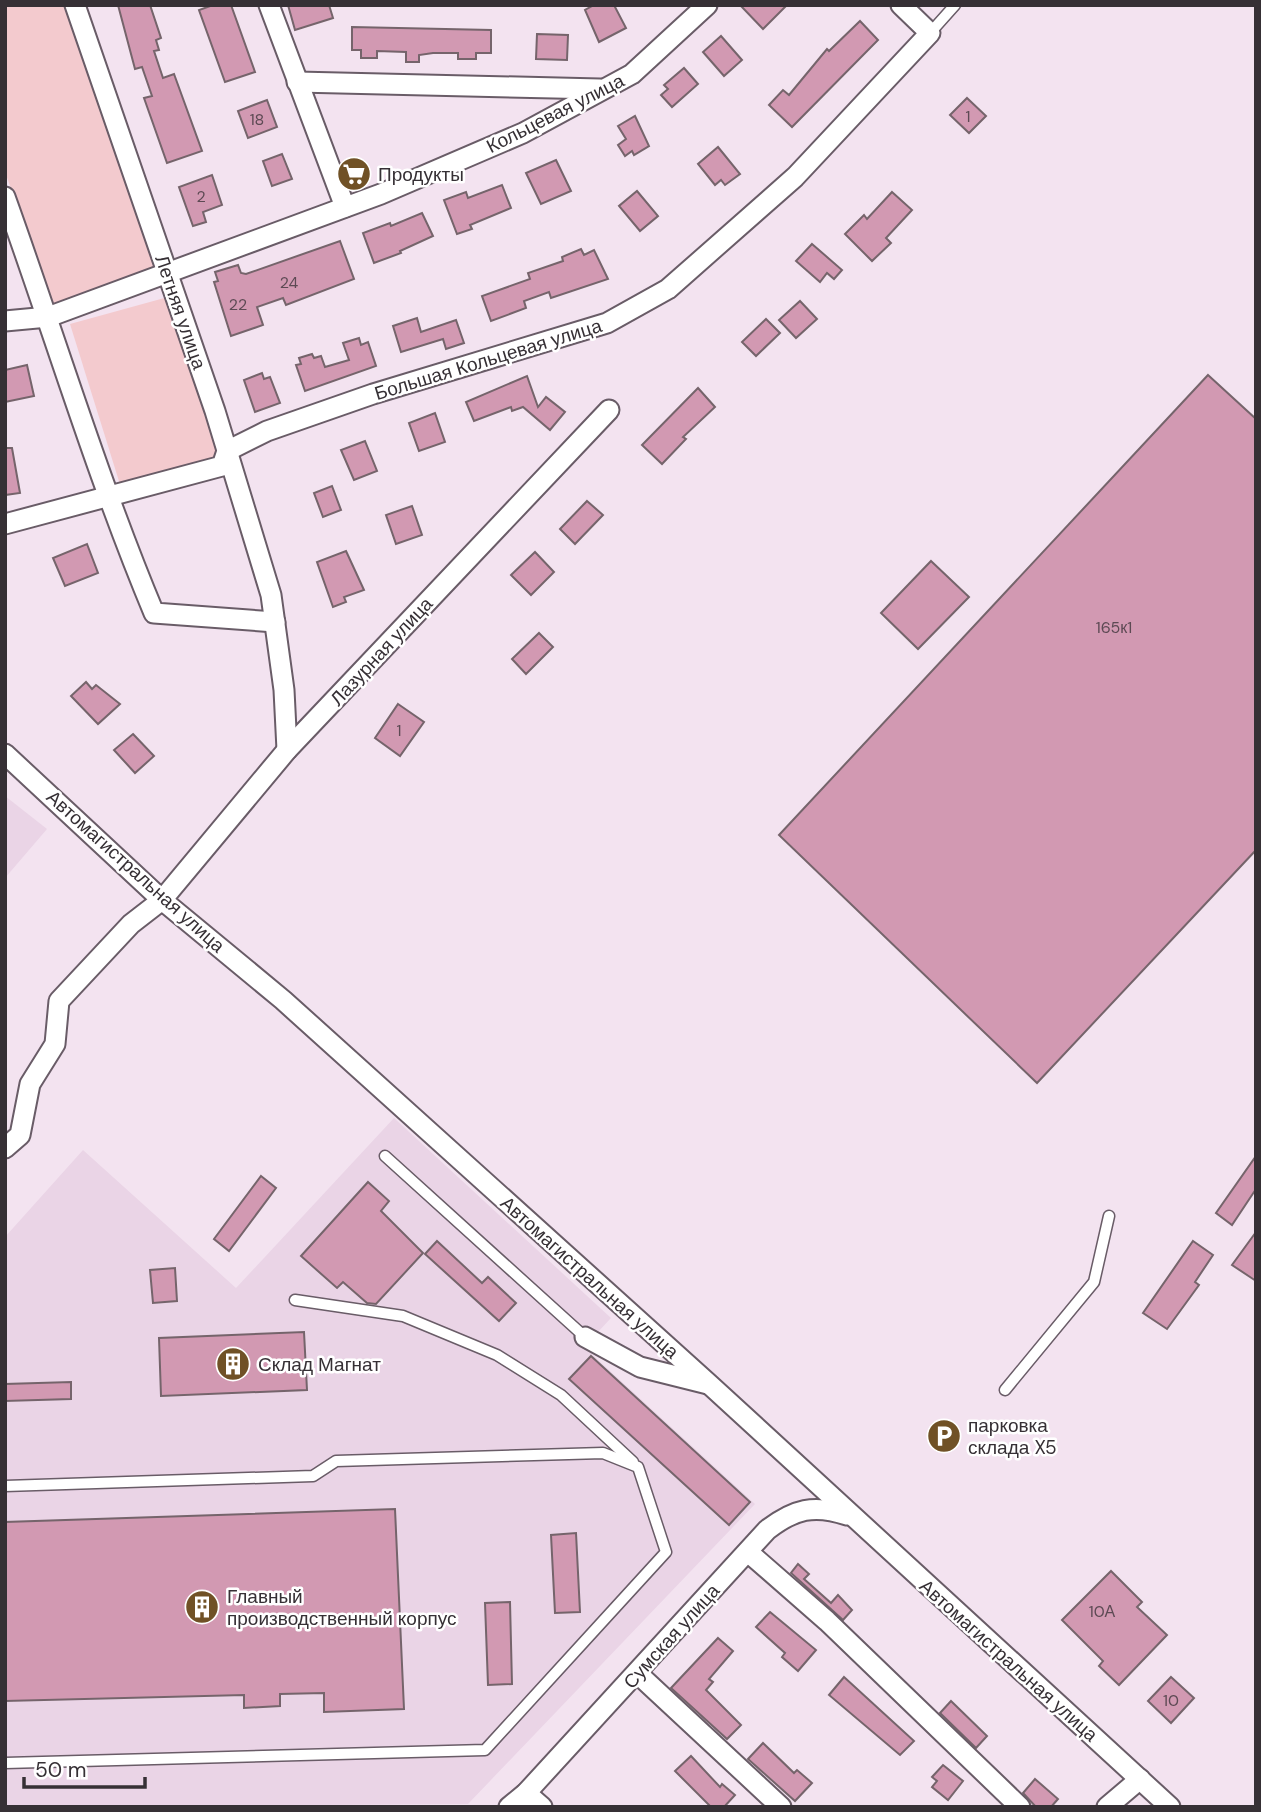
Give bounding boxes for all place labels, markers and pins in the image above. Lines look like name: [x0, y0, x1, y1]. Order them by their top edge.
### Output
supermarket icon: Продукты: [335, 155, 373, 193]
place label: Продукты: [378, 162, 464, 187]
building icon: Склад Магнат: [214, 1345, 252, 1383]
place label: Склад Магнат: [258, 1352, 381, 1377]
place label: парковка склада X5: [968, 1413, 1057, 1460]
parking icon: парковка склада X5: [925, 1417, 963, 1455]
place label: Главный производственный корпус: [227, 1584, 457, 1631]
building icon: Главный производственный корпус: [183, 1588, 221, 1626]

